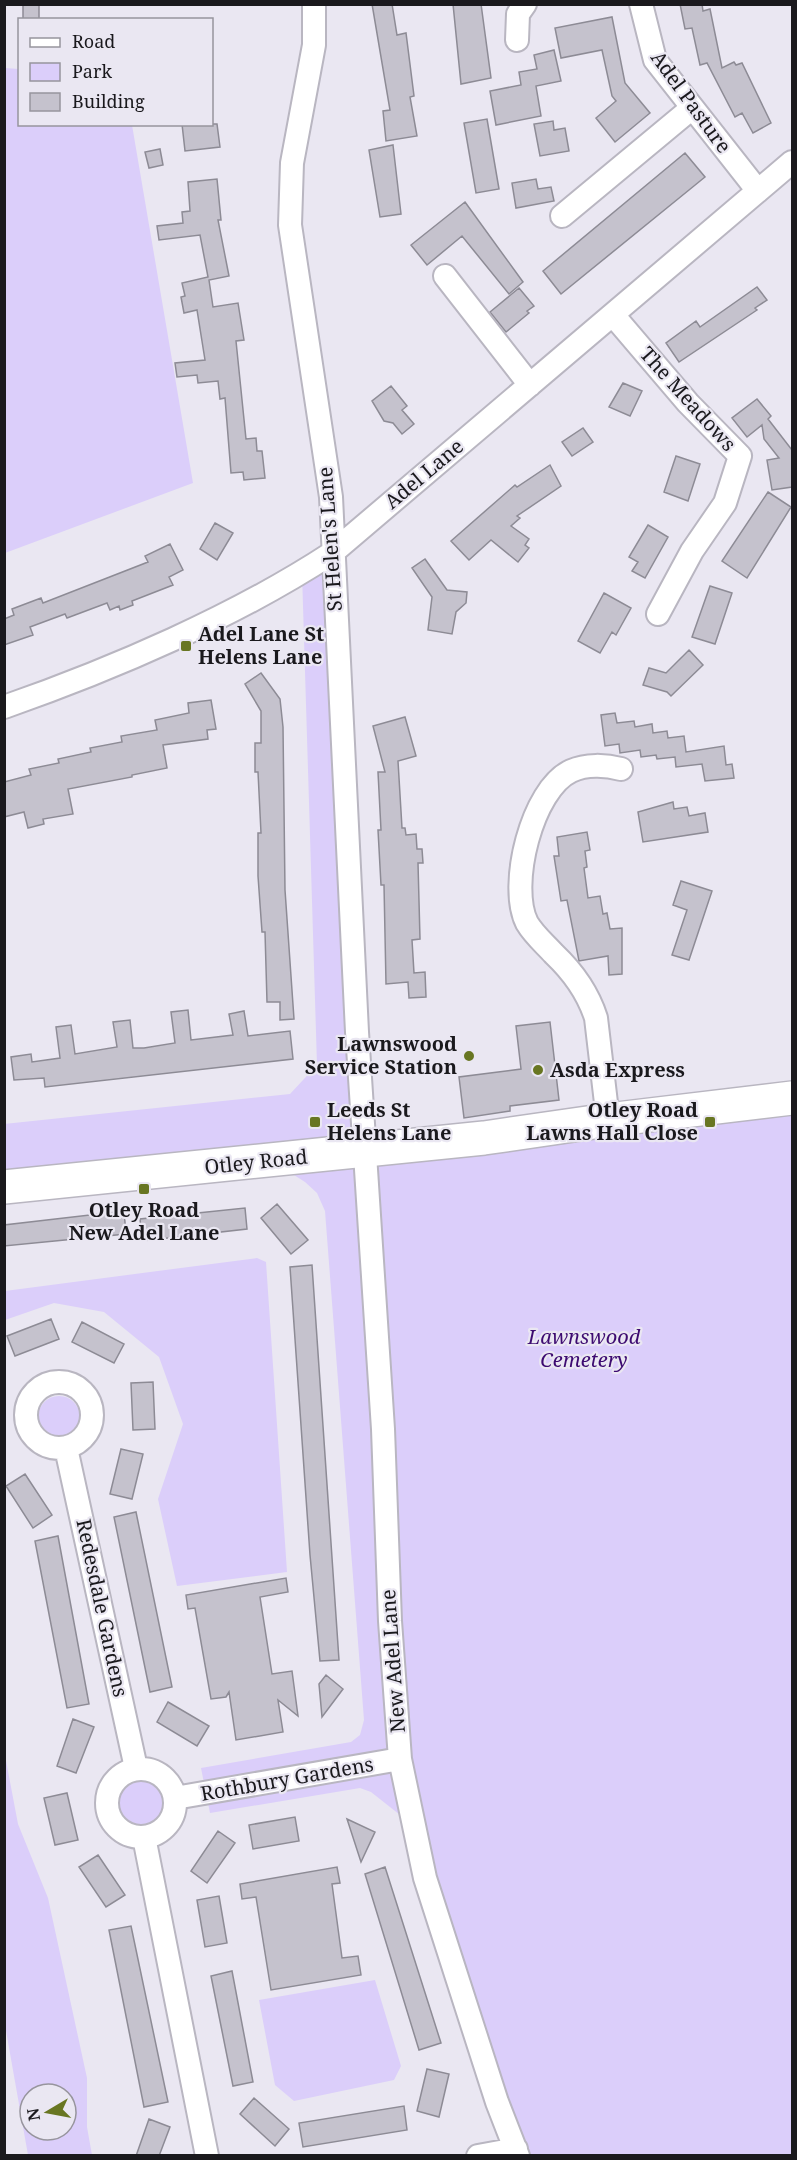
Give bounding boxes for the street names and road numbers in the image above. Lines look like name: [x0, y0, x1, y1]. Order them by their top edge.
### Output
street label: Adel Pasture: [645, 45, 738, 158]
street label: The Meadows: [634, 341, 742, 457]
street label: Adel Lane: [378, 433, 469, 515]
street label: St Helen's Lane: [311, 466, 348, 612]
street label: Otley Road: [203, 1143, 309, 1180]
street label: Redesdale Gardens: [70, 1516, 135, 1699]
street label: New Adel Lane: [374, 1588, 411, 1734]
street label: Rothbury Gardens: [198, 1750, 376, 1807]

